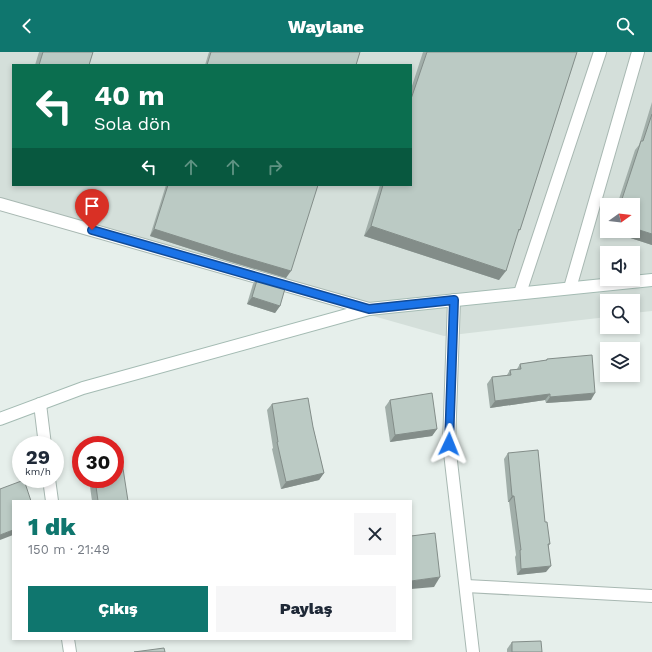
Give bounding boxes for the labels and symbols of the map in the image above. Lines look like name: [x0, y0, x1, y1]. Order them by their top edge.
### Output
pin: [75, 189, 109, 230]
north arrow: [600, 198, 640, 238]
position arrow: [428, 423, 470, 465]
speed limit sign: 30: [72, 436, 124, 488]

